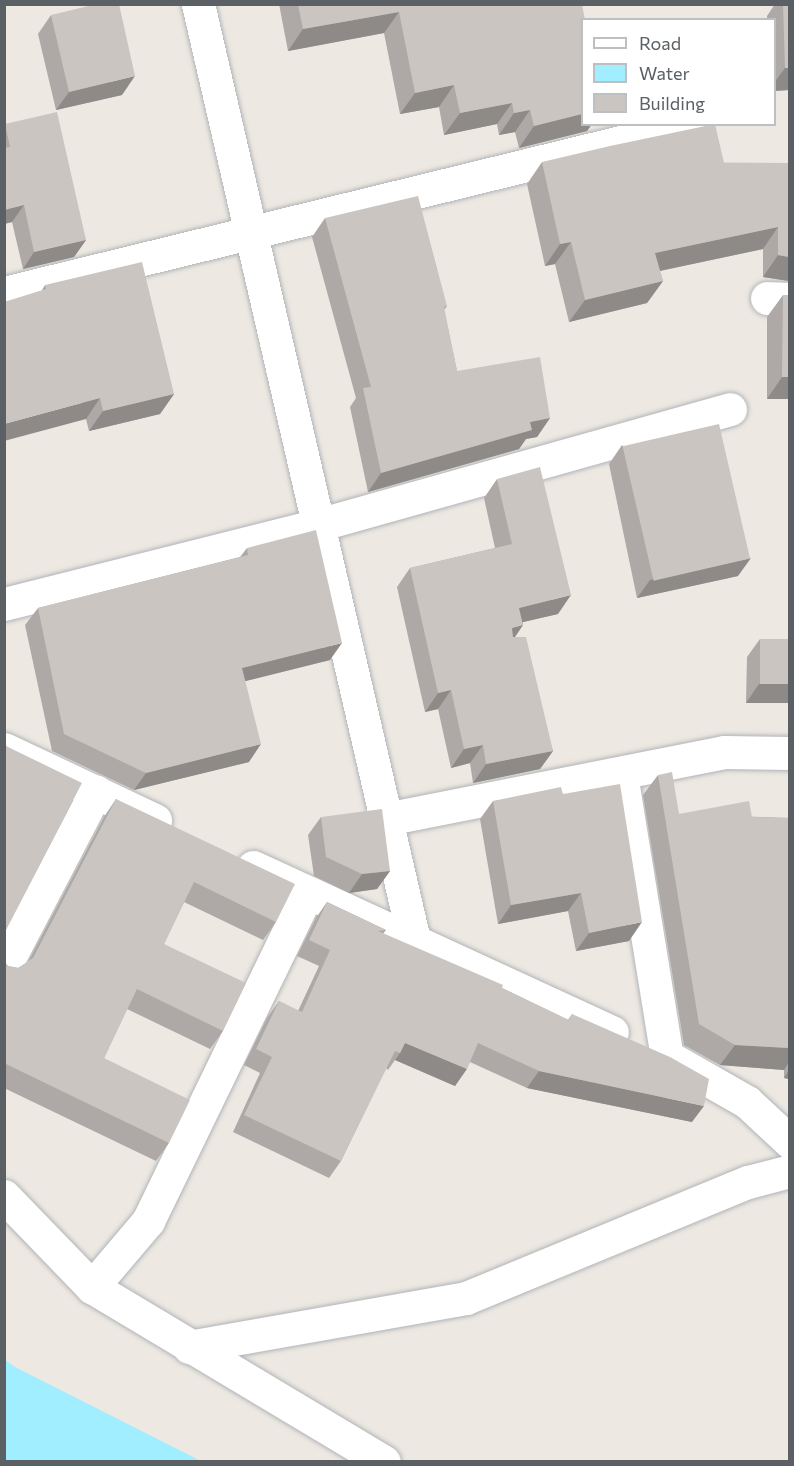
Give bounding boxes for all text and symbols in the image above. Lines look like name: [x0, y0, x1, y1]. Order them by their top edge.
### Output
legend: [581, 18, 776, 126]
text: Road: [639, 32, 681, 54]
text: Water: [639, 62, 690, 84]
text: Building: [639, 92, 705, 114]

